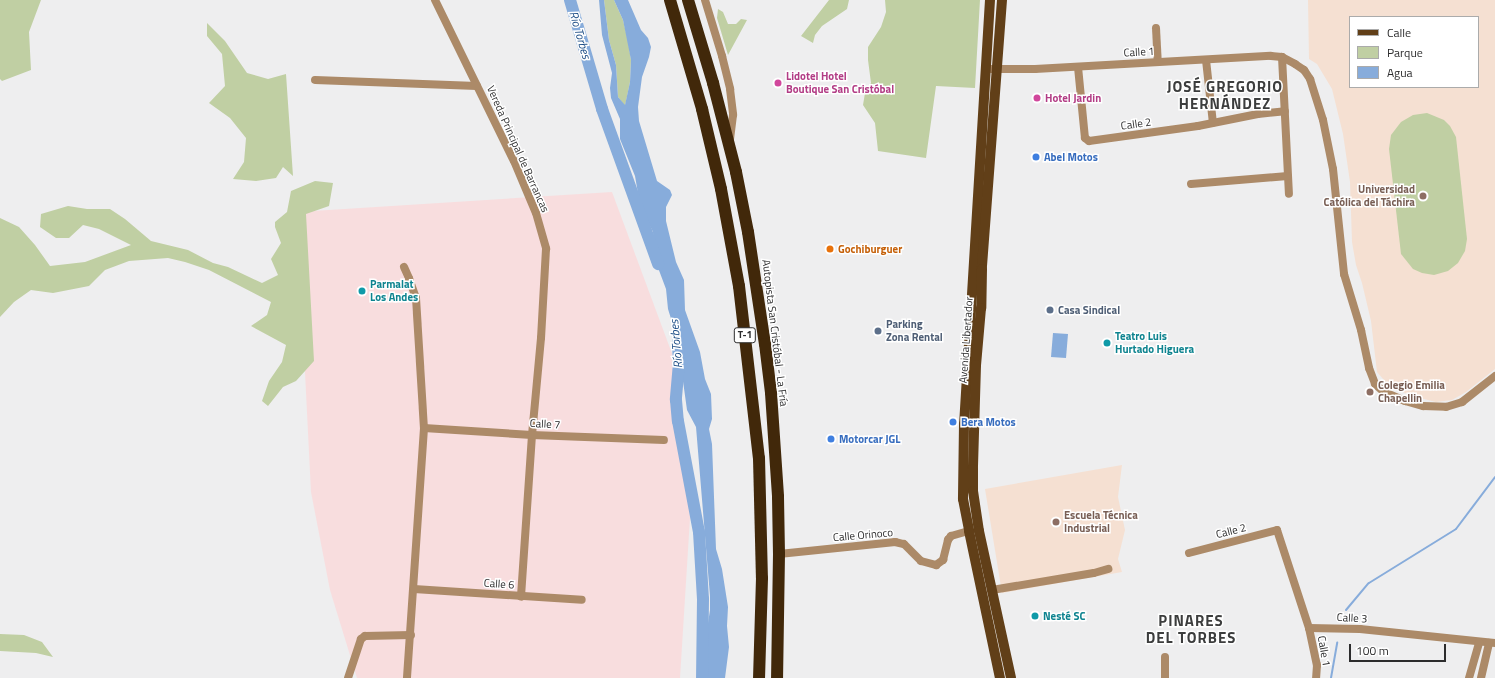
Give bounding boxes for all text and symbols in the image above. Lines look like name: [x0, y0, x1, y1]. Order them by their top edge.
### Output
water label: Río Torbes: [566, 10, 594, 60]
legend: [1349, 16, 1479, 88]
text: Calle: [1387, 23, 1411, 42]
text: Parque: [1387, 43, 1423, 62]
street label: Calle 1: [1123, 45, 1155, 59]
text: Agua: [1387, 63, 1413, 82]
place label: Lidotel Hotel Boutique San Cristóbal: [786, 70, 894, 96]
district label: JOSÉ GREGORIO HERNÁNDEZ: [1167, 77, 1283, 112]
marker: Lidotel Hotel Boutique San Cristóbal: [773, 78, 783, 88]
street label: Vereda Principal de Barrancas: [484, 84, 552, 214]
place label: Hotel Jardin: [1045, 91, 1101, 105]
marker: Hotel Jardin: [1032, 93, 1042, 103]
street label: Calle 2: [1120, 115, 1152, 133]
place label: Abel Motos: [1044, 150, 1098, 164]
marker: Abel Motos: [1031, 152, 1041, 162]
place label: Universidad Católica del Táchira: [1324, 183, 1415, 209]
marker: Universidad Católica del Táchira: [1418, 191, 1428, 201]
place label: Gochiburguer: [838, 242, 902, 256]
marker: Gochiburguer: [825, 244, 835, 254]
street label: Autopista San Cristóbal - La Fría: [759, 259, 791, 407]
place label: Parmalat Los Andes: [370, 278, 418, 304]
marker: Parmalat Los Andes: [357, 286, 367, 296]
street label: Avenida Libertador: [956, 296, 976, 384]
place label: Casa Sindical: [1058, 303, 1120, 317]
marker: Casa Sindical: [1045, 305, 1055, 315]
place label: Parking Zona Rental: [886, 318, 943, 344]
water label: Río Torbes: [667, 319, 685, 369]
marker: Parking Zona Rental: [873, 326, 883, 336]
road number: T-1: [733, 327, 757, 343]
place label: Teatro Luis Hurtado Higuera: [1115, 330, 1194, 356]
marker: Teatro Luis Hurtado Higuera: [1102, 338, 1112, 348]
place label: Colegio Emilia Chapellin: [1378, 379, 1445, 405]
marker: Colegio Emilia Chapellin: [1365, 387, 1375, 397]
place label: Bera Motos: [961, 415, 1016, 429]
street label: Calle 7: [529, 417, 561, 431]
marker: Bera Motos: [948, 417, 958, 427]
place label: Motorcar JGL: [839, 432, 900, 446]
marker: Motorcar JGL: [826, 434, 836, 444]
place label: Escuela Técnica Industrial: [1064, 509, 1138, 535]
marker: Escuela Técnica Industrial: [1051, 517, 1061, 527]
street label: Calle 2: [1215, 521, 1247, 541]
street label: Calle Orinoco: [832, 526, 894, 544]
street label: Calle 6: [483, 576, 515, 592]
place label: Nesté SC: [1043, 609, 1085, 623]
marker: Nesté SC: [1030, 611, 1040, 621]
district label: PINARES DEL TORBES: [1146, 611, 1236, 646]
street label: Calle 3: [1336, 611, 1368, 625]
street label: Calle 1: [1315, 635, 1333, 667]
scale bar: [1351, 636, 1448, 662]
text: 100 m: [1356, 641, 1389, 660]

